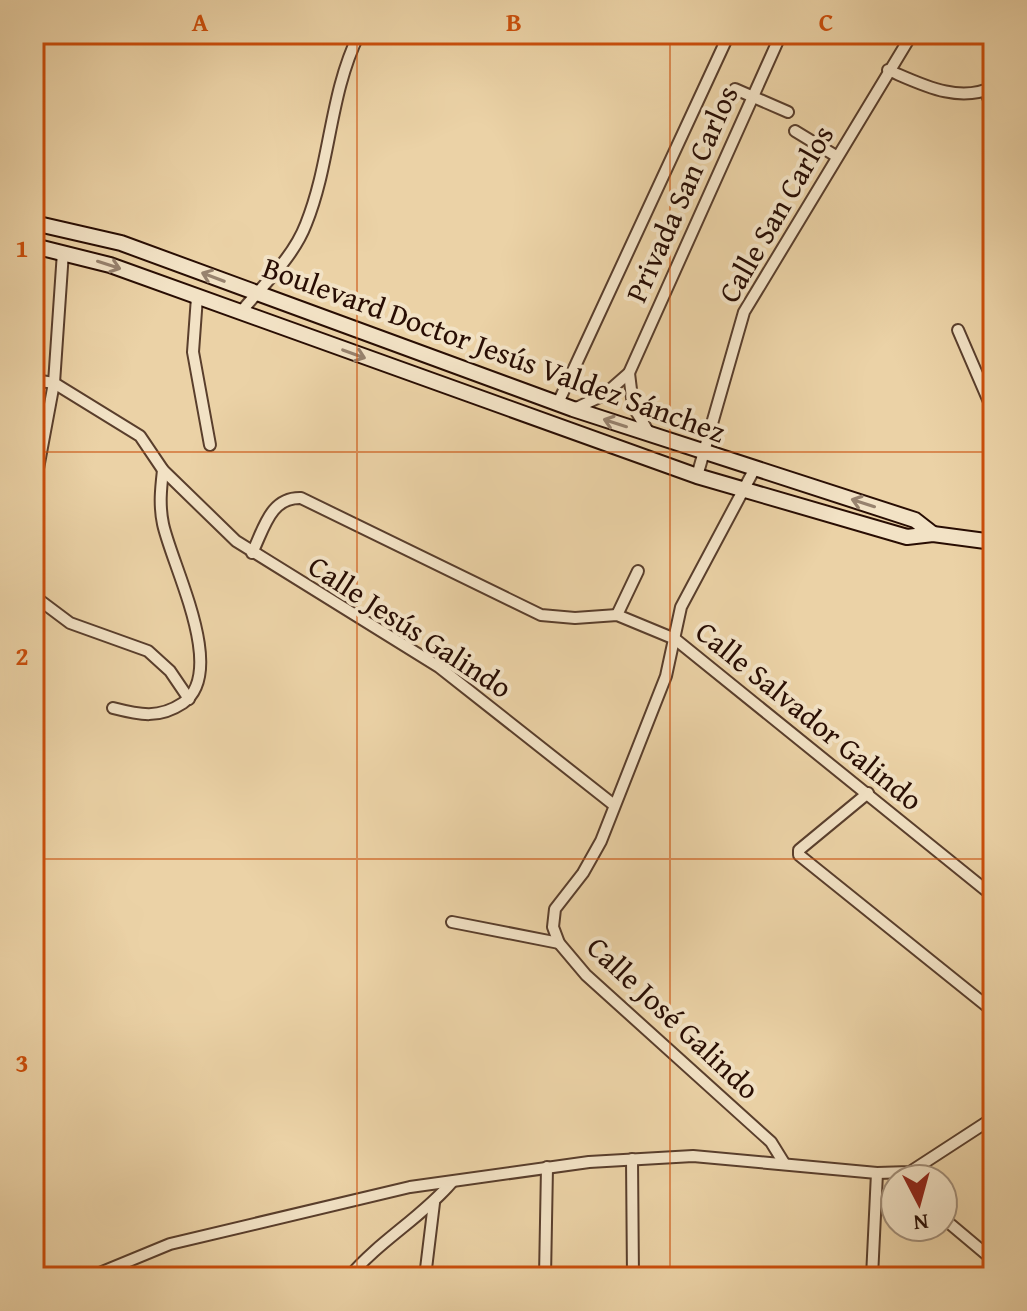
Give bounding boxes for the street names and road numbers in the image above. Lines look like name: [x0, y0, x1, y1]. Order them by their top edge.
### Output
street label: Privada San Carlos: [614, 78, 749, 309]
street label: Calle San Carlos: [706, 116, 844, 311]
street label: Boulevard Doctor Jesús Valdez Sánchez: [257, 245, 732, 453]
street label: Calle Jesús Galindo: [300, 544, 521, 709]
street label: Calle Salvador Galindo: [687, 610, 933, 821]
street label: Calle José Galindo: [577, 925, 770, 1109]

